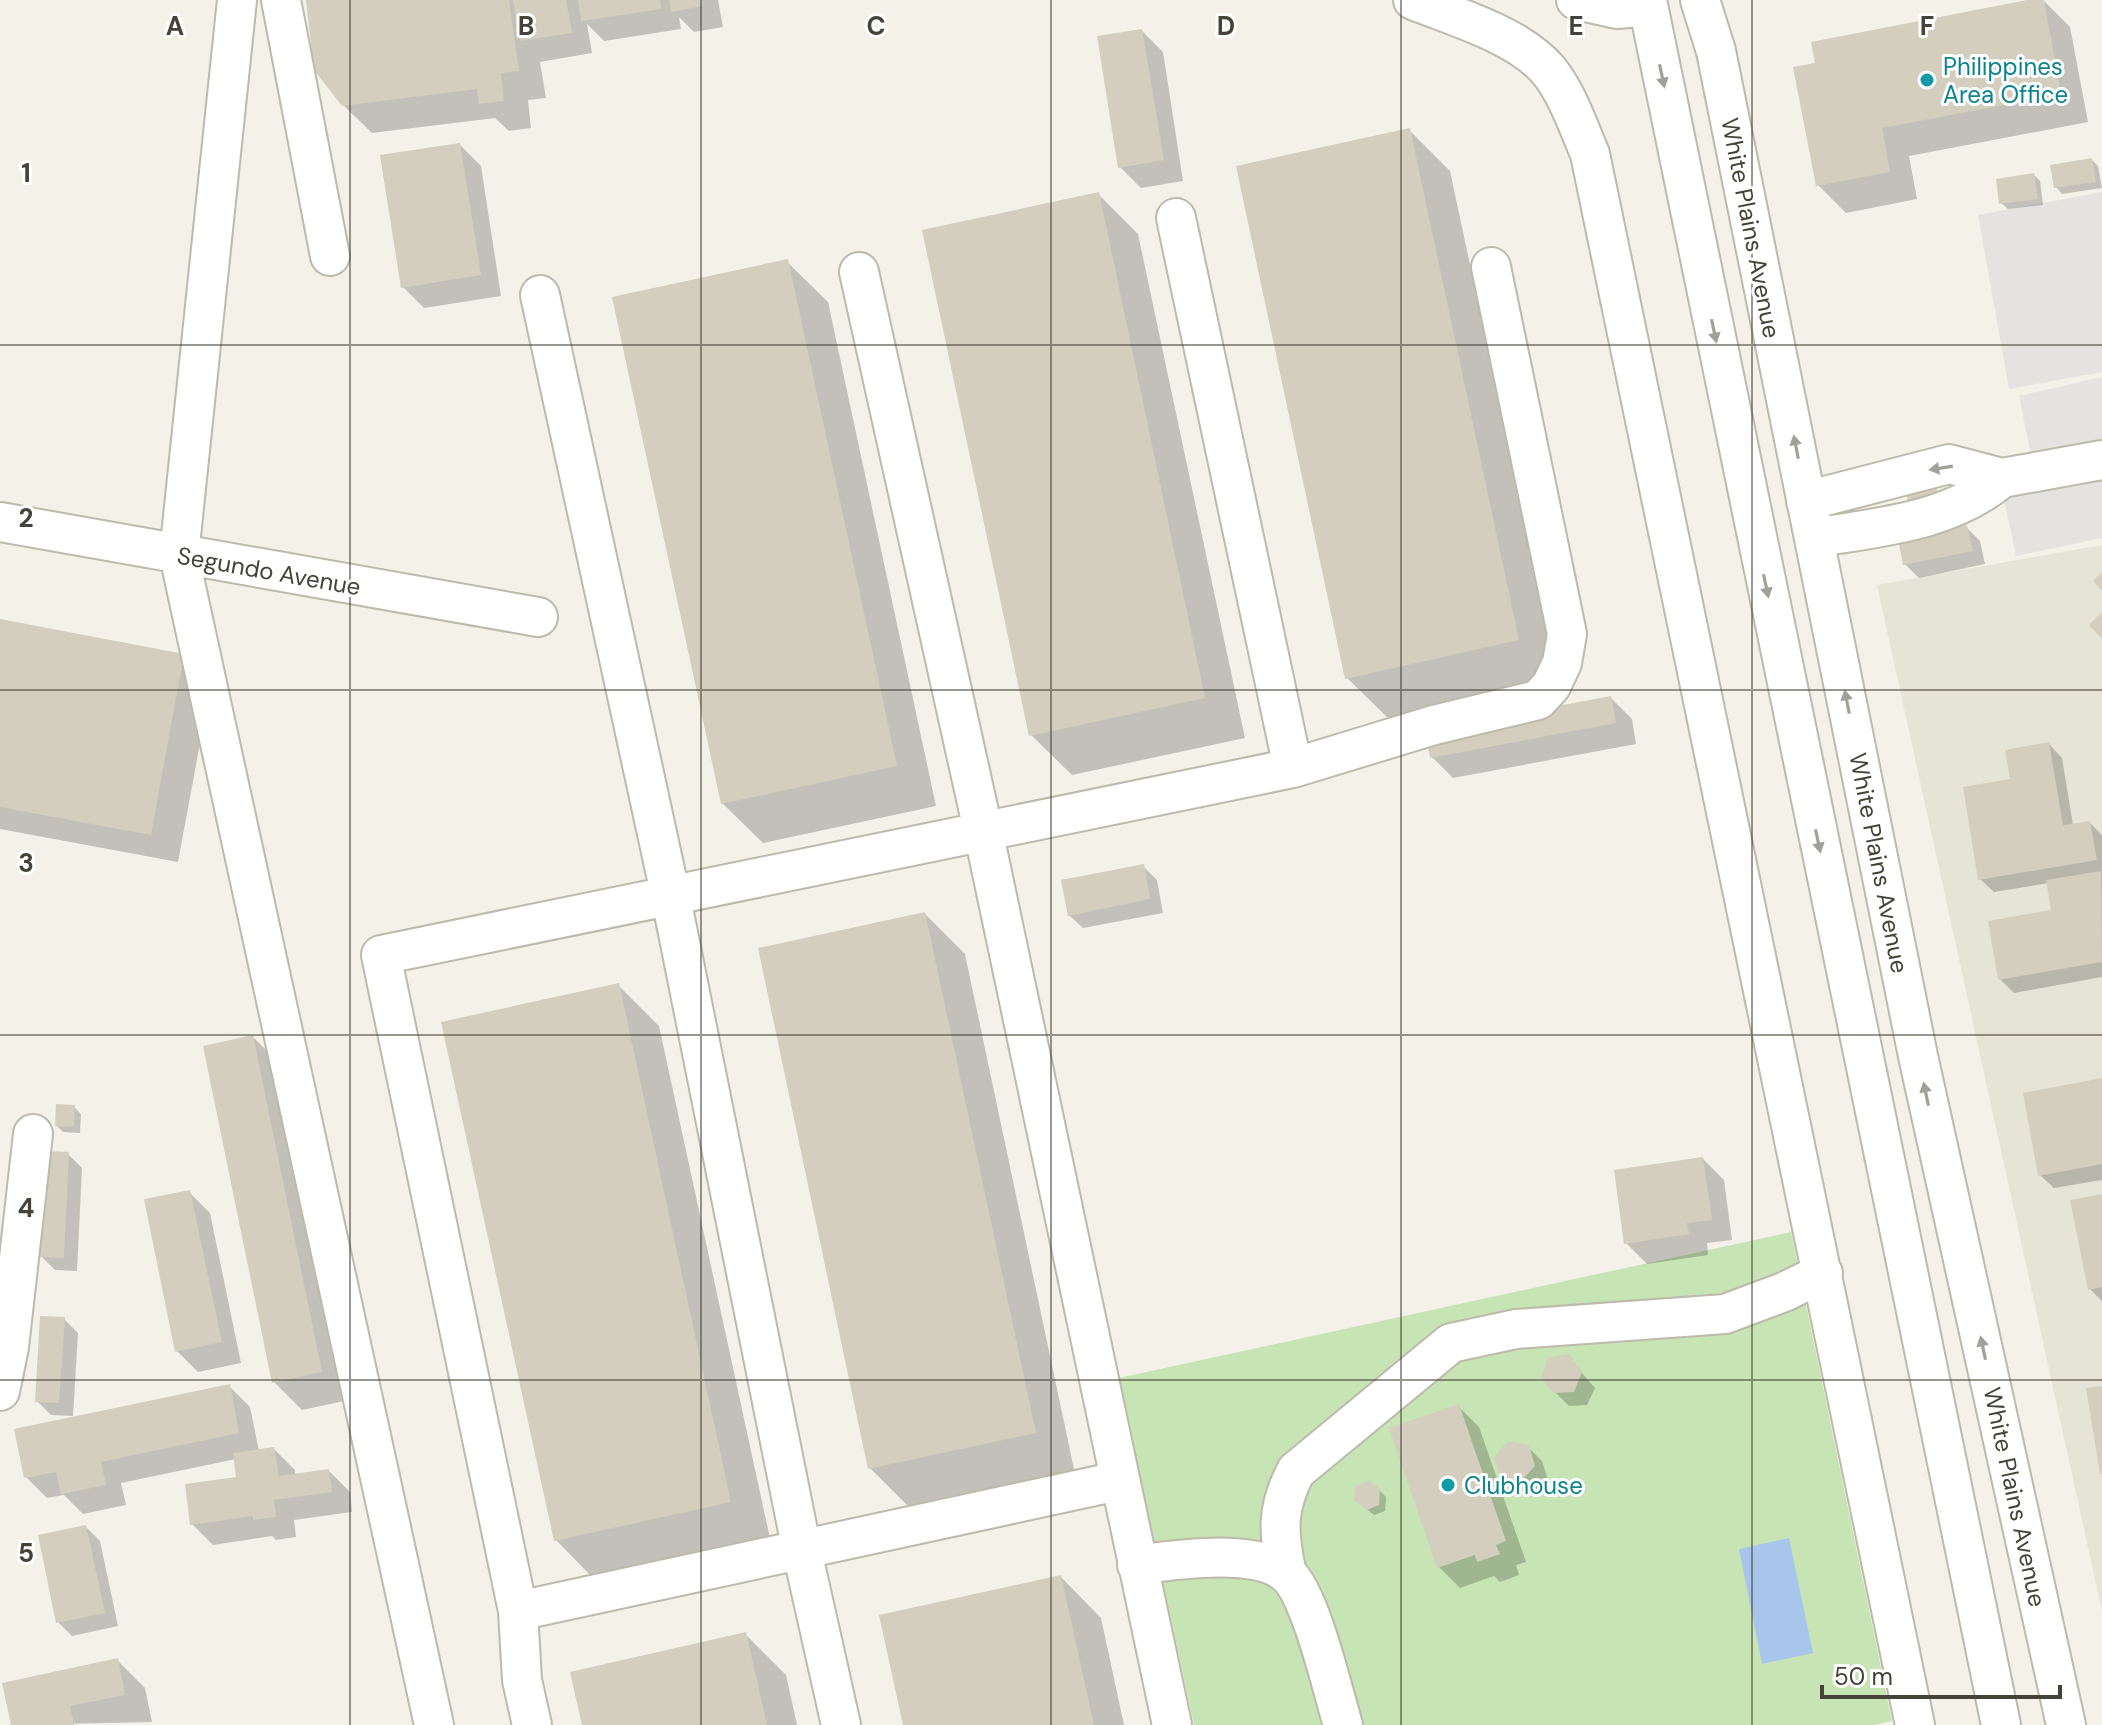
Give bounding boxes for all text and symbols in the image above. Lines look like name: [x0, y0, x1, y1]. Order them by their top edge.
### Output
text: A: [166, 9, 184, 43]
text: B: [518, 9, 534, 43]
text: C: [866, 9, 886, 43]
text: D: [1217, 9, 1235, 43]
text: E: [1568, 9, 1584, 43]
text: F: [1920, 9, 1934, 43]
place label: Philippines Area Office: [1943, 51, 2068, 110]
one-way arrow: [1657, 64, 1669, 89]
marker: Philippines Area Office: [1918, 71, 1936, 89]
street label: White Plains Avenue: [1714, 115, 1788, 341]
text: 1: [21, 156, 31, 190]
one-way arrow: [1709, 319, 1721, 344]
one-way arrow: [1789, 435, 1801, 460]
one-way arrow: [1929, 462, 1954, 475]
text: 2: [18, 501, 34, 535]
street label: Segundo Avenue: [175, 540, 363, 602]
one-way arrow: [1760, 574, 1773, 599]
one-way arrow: [1840, 689, 1853, 714]
street label: White Plains Avenue: [1842, 750, 1916, 976]
one-way arrow: [1812, 828, 1825, 853]
text: 3: [18, 846, 34, 880]
one-way arrow: [1920, 1082, 1932, 1107]
text: 4: [18, 1191, 34, 1225]
one-way arrow: [1976, 1335, 1989, 1360]
street label: White Plains Avenue: [1977, 1384, 2053, 1610]
place label: Clubhouse: [1464, 1470, 1583, 1501]
marker: Clubhouse: [1439, 1476, 1457, 1494]
text: 5: [18, 1536, 34, 1570]
scale bar: [1822, 1649, 2060, 1699]
text: 50 m: [1834, 1661, 1893, 1692]

